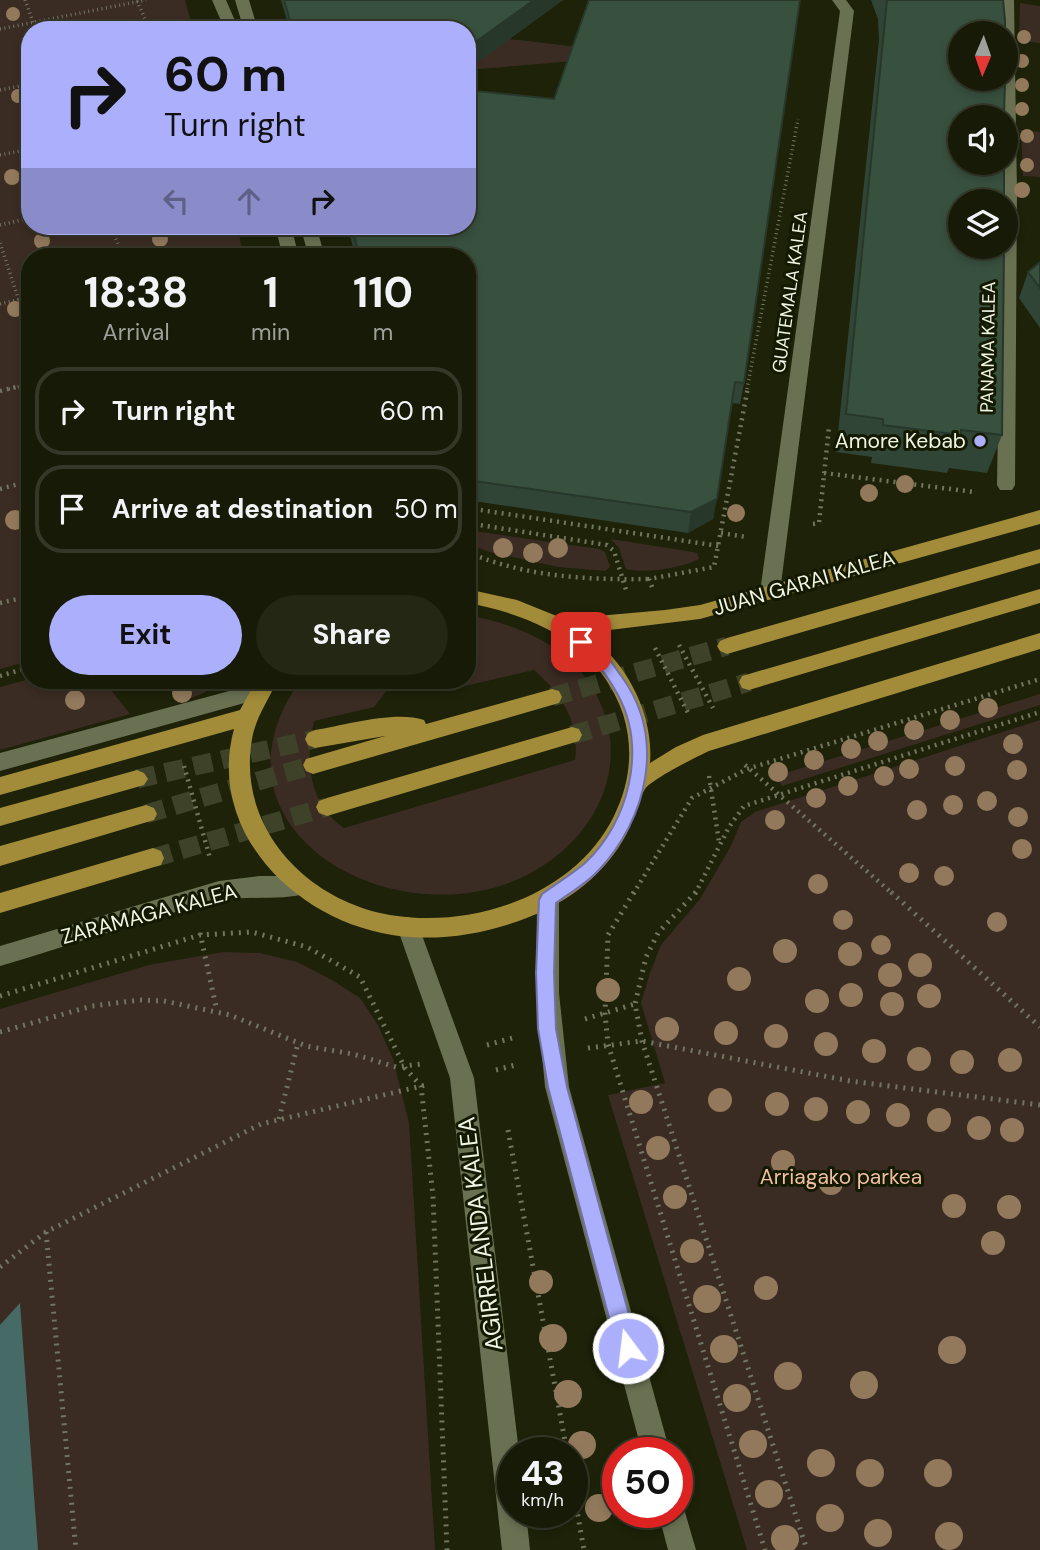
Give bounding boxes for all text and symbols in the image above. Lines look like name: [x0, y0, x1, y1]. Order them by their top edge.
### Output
north arrow: [948, 21, 1018, 91]
map controls: [948, 21, 1018, 259]
text: 60 m: [164, 42, 287, 106]
icon: right: [49, 49, 140, 140]
text: Turn right: [164, 104, 306, 146]
button: sound: [948, 105, 1018, 175]
icon: left: [157, 182, 195, 220]
icon: ahead: [230, 182, 268, 220]
icon: right: [303, 182, 341, 220]
button: layers: [948, 189, 1018, 259]
street label: GUATEMALA KALEA: [767, 210, 813, 374]
text: 18:38: [84, 265, 188, 320]
text: 1: [263, 265, 278, 320]
text: 110: [353, 265, 413, 320]
street label: PANAMA KALEA: [975, 281, 1001, 413]
text: Arrival: [103, 317, 170, 347]
text: min: [251, 317, 290, 347]
text: m: [373, 317, 393, 347]
icon: right: [53, 392, 91, 430]
text: Turn right: [112, 394, 236, 428]
text: 60 m: [380, 394, 444, 428]
place label: Amore Kebab: [835, 427, 966, 455]
marker: Amore Kebab: [972, 433, 988, 449]
icon: arrive: [53, 490, 91, 528]
text: Arrive at destination: [112, 492, 373, 526]
text: 50 m: [394, 492, 458, 526]
street label: JUAN GARAI KALEA: [710, 544, 898, 622]
button: Exit: [49, 595, 242, 675]
button: Share: [256, 595, 448, 675]
pin: [551, 612, 611, 672]
icon: arrive: [562, 623, 600, 661]
street label: ZARAMAGA KALEA: [58, 877, 240, 951]
street label: AGIRRELANDA KALEA: [450, 1115, 510, 1353]
park label: Arriagako parkea: [760, 1163, 922, 1191]
position arrow: [591, 1311, 665, 1385]
speed limit sign: 50: [602, 1437, 693, 1528]
text: 43: [521, 1450, 564, 1496]
text: km/h: [521, 1488, 564, 1512]

